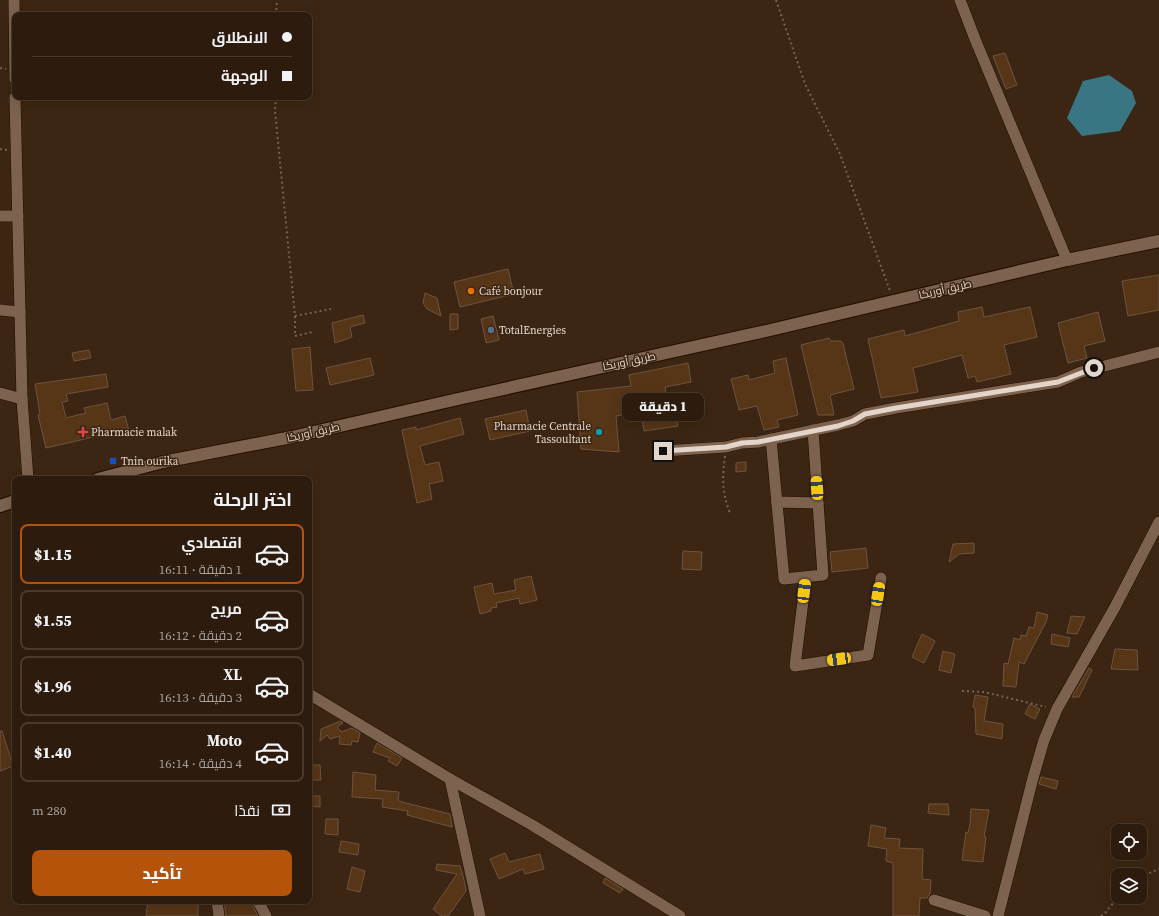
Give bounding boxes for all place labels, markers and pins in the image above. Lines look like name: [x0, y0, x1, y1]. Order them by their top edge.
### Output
place label: Café bonjour: [479, 284, 543, 299]
marker: Café bonjour: [466, 286, 476, 296]
place label: TotalEnergies: [499, 323, 566, 338]
marker: TotalEnergies: [486, 325, 496, 335]
place label: Pharmacie Centrale Tassoultant: [494, 419, 591, 447]
place label: Pharmacie malak: [91, 425, 178, 440]
marker: Pharmacie malak: [78, 427, 88, 437]
marker: Pharmacie Centrale Tassoultant: [594, 427, 604, 437]
place label: Tnin ourika: [121, 454, 179, 469]
marker: Tnin ourika: [108, 456, 118, 466]

